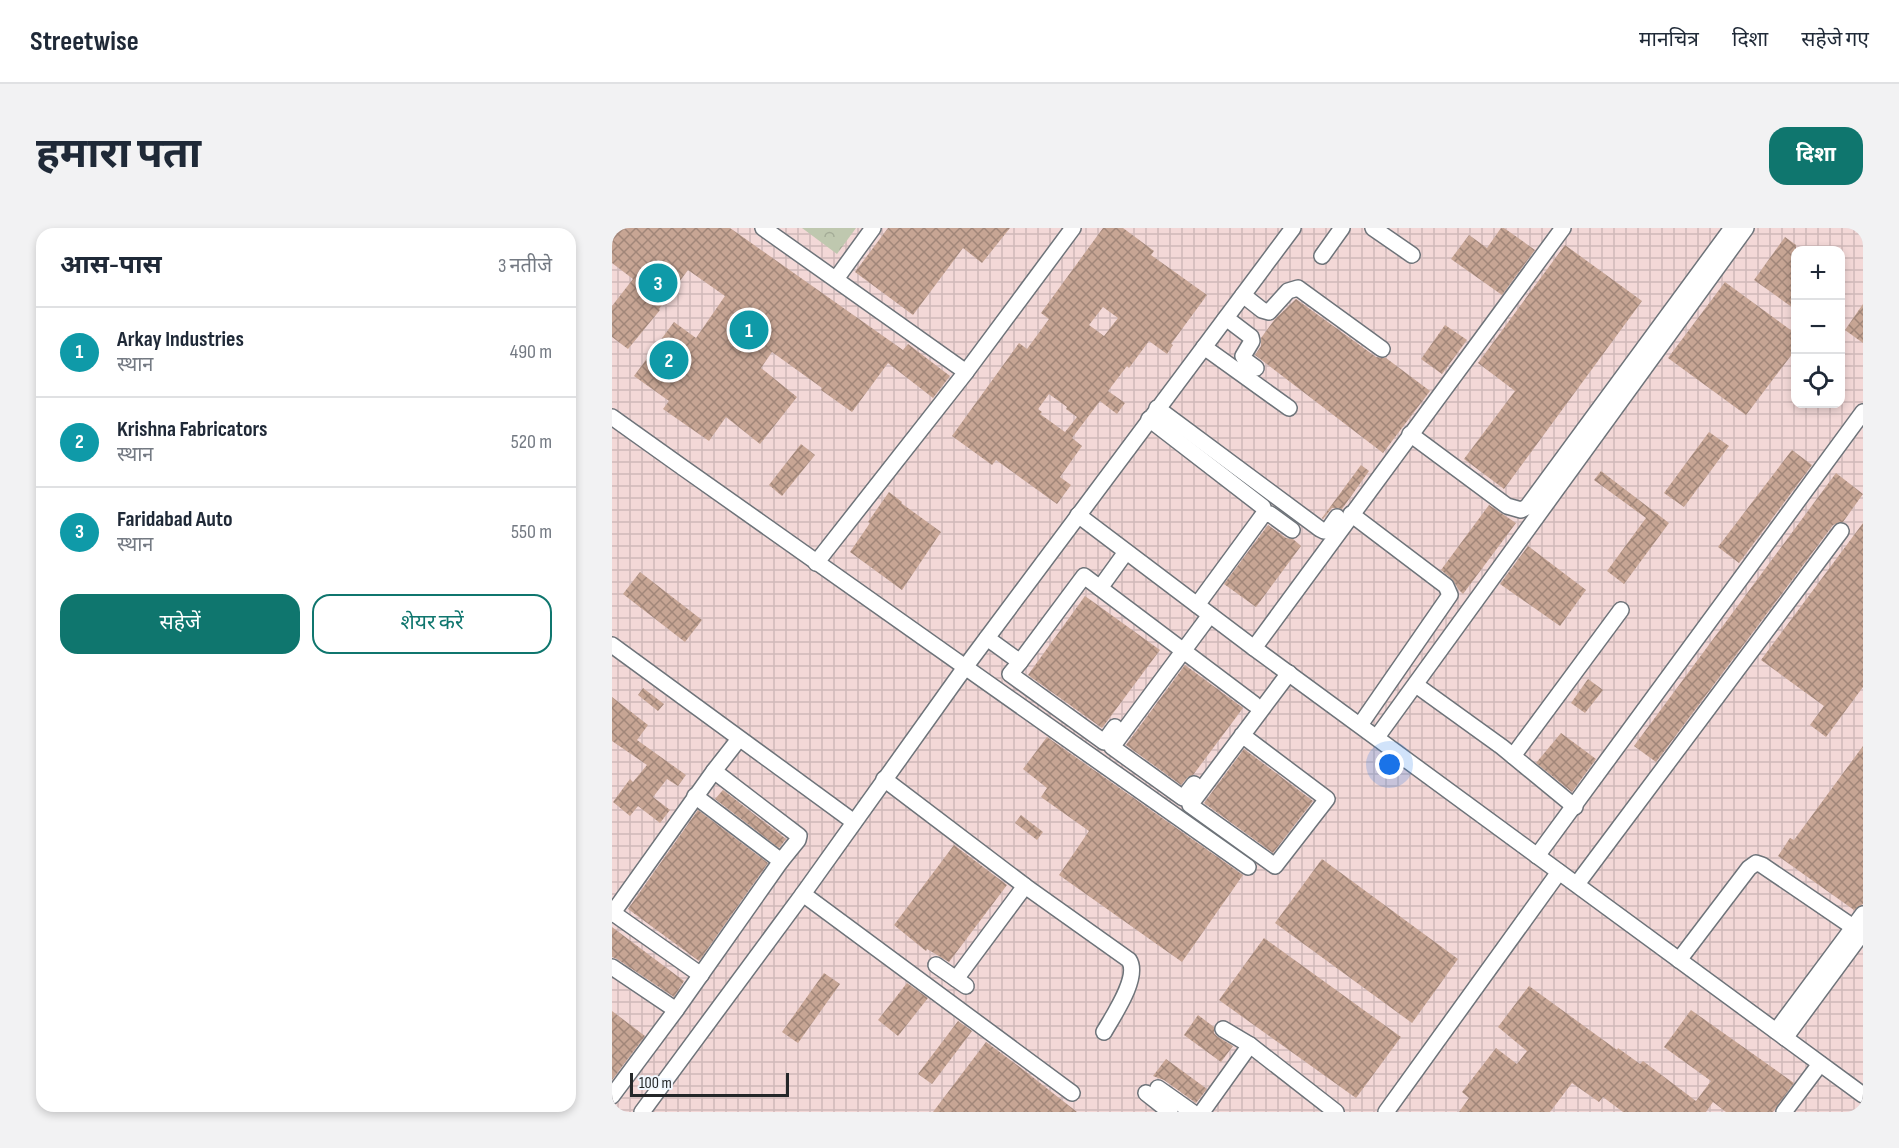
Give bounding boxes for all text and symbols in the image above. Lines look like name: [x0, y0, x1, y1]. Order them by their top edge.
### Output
text: Streetwise: [30, 25, 139, 58]
text: मानचित्र: [1639, 27, 1699, 52]
text: दिशा: [1732, 27, 1768, 52]
text: सहेजे गए: [1801, 27, 1869, 52]
button: दिशा: [1769, 127, 1863, 185]
text: हमारा पता: [36, 129, 201, 180]
map controls: [1791, 246, 1845, 408]
button: +: [1791, 246, 1845, 300]
text: आस-पास: [60, 250, 162, 281]
text: 3 नतीजे: [498, 254, 552, 278]
pin: 3: [638, 260, 678, 306]
button: −: [1791, 300, 1845, 354]
pin: 1: [730, 308, 768, 352]
text: Arkay Industries: [117, 326, 244, 353]
pin: 2: [650, 338, 688, 382]
text: 1: [76, 340, 83, 364]
text: 490 m: [510, 340, 552, 364]
text: स्थान: [117, 353, 153, 377]
button: locate: [1791, 354, 1845, 408]
text: Krishna Fabricators: [117, 416, 268, 443]
text: 2: [75, 430, 84, 454]
text: 520 m: [511, 430, 552, 454]
text: स्थान: [117, 443, 153, 467]
text: Faridabad Auto: [117, 506, 233, 533]
text: 3: [75, 520, 84, 544]
text: 550 m: [511, 520, 552, 544]
text: स्थान: [117, 533, 153, 557]
button: सहेजें: [60, 594, 300, 654]
button: शेयर करें: [312, 594, 552, 654]
your location: [1375, 750, 1404, 779]
scale bar: [630, 1070, 789, 1098]
text: 100 m: [639, 1074, 672, 1093]

